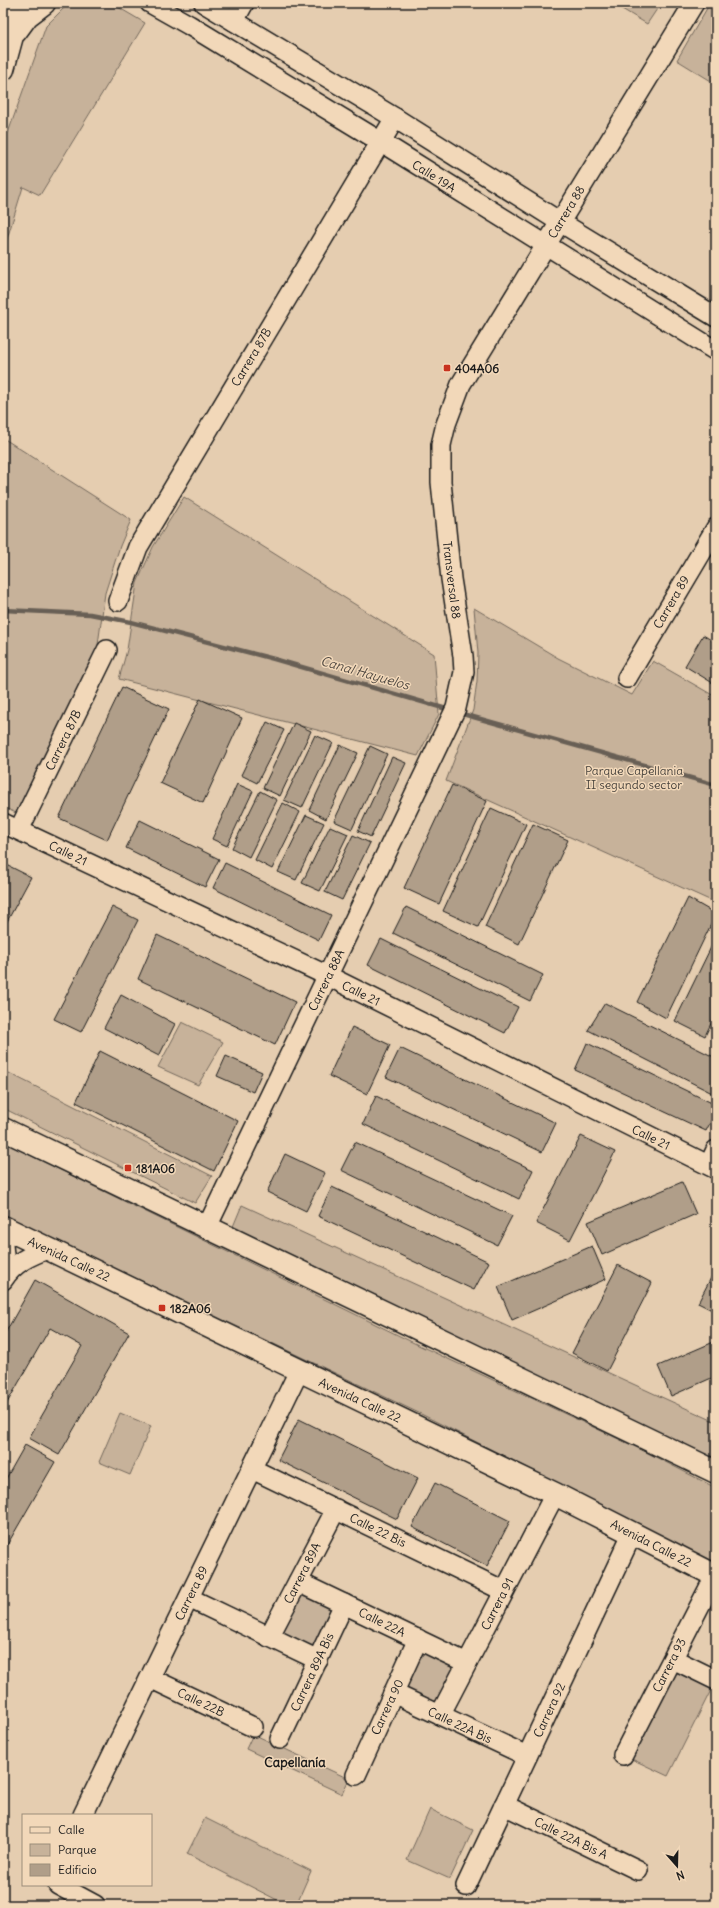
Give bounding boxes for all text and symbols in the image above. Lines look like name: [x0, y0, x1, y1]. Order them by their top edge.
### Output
street label: Calle 19A: [409, 157, 459, 195]
street label: Carrera 88: [544, 183, 588, 241]
street label: Carrera 87B: [228, 325, 274, 389]
place label: 404A06: [455, 361, 499, 376]
marker: 404A06: [442, 363, 452, 373]
street label: Transversal 88: [440, 540, 464, 620]
street label: Carrera 89: [650, 573, 692, 631]
water label: Canal Hayuelos: [319, 652, 412, 694]
street label: Carrera 87B: [42, 707, 84, 773]
park label: Parque Capellania II segundo sector: [585, 763, 683, 792]
street label: Calle 21: [46, 838, 90, 868]
street label: Carrera 88A: [305, 947, 347, 1013]
street label: Calle 21: [339, 977, 383, 1009]
street label: Calle 21: [629, 1121, 673, 1153]
place label: 181A06: [136, 1161, 175, 1176]
marker: 181A06: [123, 1163, 133, 1173]
street label: Avenida Calle 22: [26, 1233, 113, 1285]
place label: 182A06: [170, 1301, 211, 1316]
marker: 182A06: [157, 1303, 167, 1313]
street label: Avenida Calle 22: [317, 1374, 404, 1426]
street label: Calle 22 Bis: [347, 1510, 409, 1550]
street label: Avenida Calle 22: [608, 1516, 694, 1570]
street label: Carrera 89A: [280, 1540, 324, 1606]
street label: Carrera 89: [171, 1563, 211, 1623]
street label: Carrera 91: [477, 1575, 517, 1633]
street label: Calle 22A: [356, 1604, 408, 1640]
street label: Carrera 89A Bis: [287, 1630, 337, 1714]
street label: Carrera 93: [649, 1635, 689, 1695]
street label: Carrera 90: [368, 1677, 406, 1737]
street label: Carrera 92: [530, 1680, 568, 1740]
street label: Calle 22B: [175, 1685, 227, 1719]
street label: Calle 22A Bis: [426, 1704, 494, 1746]
district label: Capellanía: [264, 1754, 326, 1771]
legend: [22, 1814, 152, 1886]
street label: Calle 22A Bis A: [532, 1814, 610, 1862]
text: Calle: [58, 1822, 85, 1837]
text: Parque: [58, 1842, 97, 1857]
north arrow: [657, 1846, 697, 1886]
text: Edificio: [58, 1862, 97, 1877]
text: N: [674, 1868, 686, 1883]

